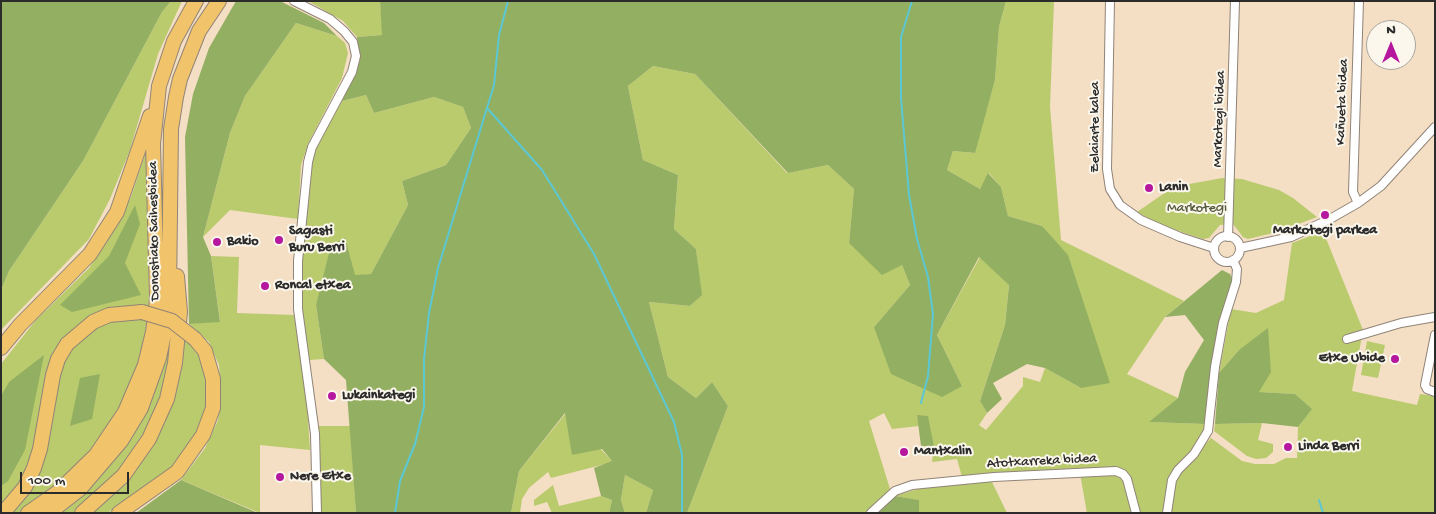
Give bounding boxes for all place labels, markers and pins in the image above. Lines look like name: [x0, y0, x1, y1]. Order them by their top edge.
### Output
place label: Lanin: [1159, 180, 1188, 196]
marker: Lanin: [1143, 182, 1155, 194]
marker: Markotegi parkea: [1319, 209, 1331, 221]
place label: Markotegi parkea: [1273, 223, 1377, 239]
place label: Sagasti Buru Berri: [289, 224, 345, 256]
place label: Bakio: [227, 234, 258, 250]
marker: Sagasti Buru Berri: [273, 234, 285, 246]
marker: Bakio: [211, 236, 223, 248]
place label: Roncal etxea: [275, 278, 350, 294]
marker: Roncal etxea: [259, 280, 271, 292]
place label: Etxe Ubide: [1319, 351, 1385, 367]
marker: Etxe Ubide: [1389, 353, 1401, 365]
place label: Lukainkategi: [342, 388, 415, 404]
marker: Lukainkategi: [326, 390, 338, 402]
place label: Linda Berri: [1298, 439, 1359, 455]
marker: Linda Berri: [1282, 441, 1294, 453]
place label: Mantxalin: [914, 444, 972, 460]
marker: Mantxalin: [898, 446, 910, 458]
place label: Nere Etxe: [290, 469, 351, 485]
marker: Nere Etxe: [274, 471, 286, 483]

